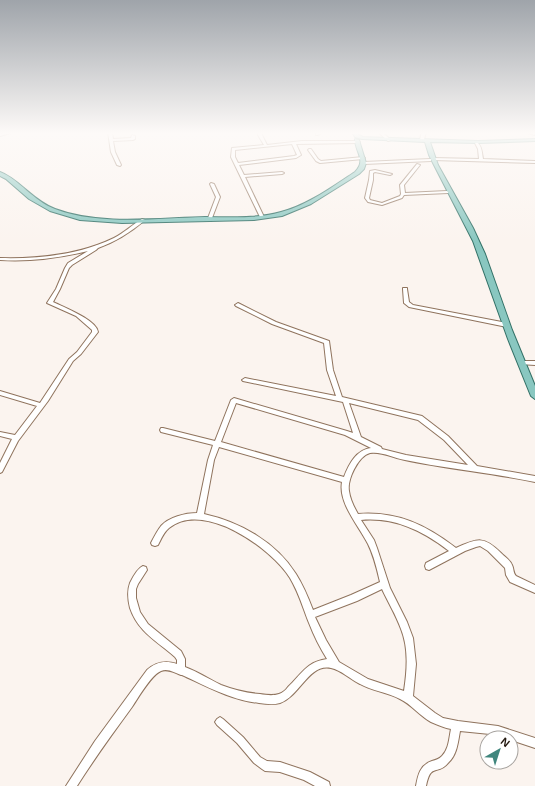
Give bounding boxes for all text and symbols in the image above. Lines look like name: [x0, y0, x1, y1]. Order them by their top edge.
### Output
north arrow: [479, 730, 519, 770]
text: N: [498, 735, 512, 749]

